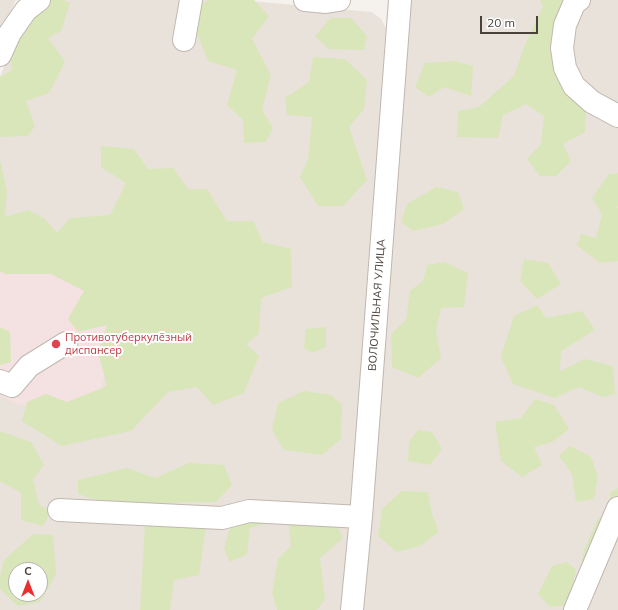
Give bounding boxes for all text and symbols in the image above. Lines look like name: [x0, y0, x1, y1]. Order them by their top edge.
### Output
scale bar: [482, 8, 540, 34]
text: 20 m: [487, 15, 515, 30]
street label: ВОЛОЧИЛЬНАЯ УЛИЦА: [366, 239, 388, 371]
place label: Противотуберкулёзный диспансер: [65, 331, 192, 357]
marker: Противотуберкулёзный диспансер: [50, 338, 62, 350]
north arrow: [8, 562, 48, 602]
text: С: [24, 564, 32, 578]

